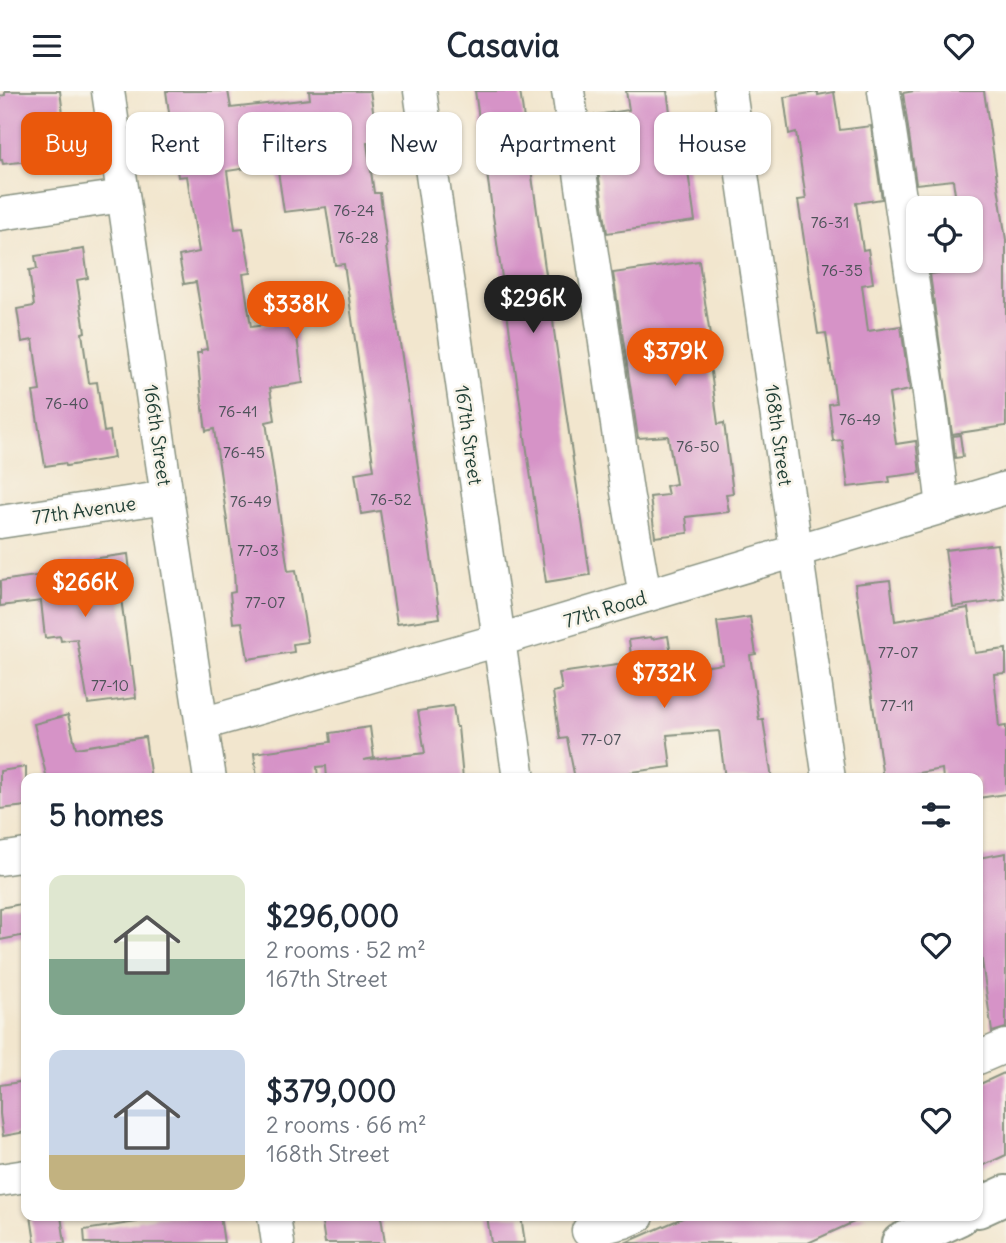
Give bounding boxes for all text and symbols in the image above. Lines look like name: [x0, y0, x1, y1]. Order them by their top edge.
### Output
text: Casavia: [447, 25, 559, 66]
icon: menu: [28, 27, 66, 65]
icon: heart: [940, 27, 978, 65]
chip: Buy: [21, 112, 112, 175]
chip: Rent: [126, 112, 224, 175]
chip: Filters: [238, 112, 352, 175]
chip: New: [366, 112, 462, 175]
chip: Apartment: [476, 112, 640, 175]
chip: House: [654, 112, 771, 175]
map controls: [906, 196, 983, 273]
button: locate: [906, 196, 983, 273]
house number: 76-24: [333, 200, 375, 220]
house number: 76-31: [811, 212, 849, 232]
house number: 76-28: [337, 227, 379, 247]
house number: 76-35: [821, 260, 863, 280]
pin: $296K: [484, 275, 582, 335]
pin: $338K: [247, 281, 345, 341]
text: $296K: [500, 283, 566, 312]
text: $338K: [263, 289, 329, 318]
pin: $379K: [626, 329, 724, 388]
text: $379K: [643, 336, 707, 365]
street label: 166th Street: [139, 383, 177, 487]
street label: 168th Street: [760, 383, 798, 487]
street label: 167th Street: [450, 384, 488, 486]
house number: 76-40: [45, 393, 89, 413]
house number: 76-41: [218, 401, 258, 421]
house number: 76-49: [839, 409, 881, 429]
house number: 76-50: [676, 436, 720, 456]
house number: 76-45: [223, 442, 265, 462]
house number: 76-52: [370, 489, 412, 509]
street label: 77th Avenue: [31, 491, 137, 529]
house number: 76-49: [230, 491, 272, 511]
house number: 77-03: [237, 540, 279, 560]
pin: $266K: [36, 559, 134, 619]
text: $266K: [52, 567, 118, 596]
street label: 77th Road: [561, 585, 649, 633]
house number: 77-07: [245, 592, 285, 612]
house number: 77-07: [878, 642, 918, 662]
pin: $732K: [615, 651, 713, 710]
text: $732K: [632, 658, 696, 687]
house number: 77-10: [91, 675, 129, 695]
house number: 77-11: [880, 695, 914, 715]
house number: 77-07: [581, 729, 621, 749]
text: 5 homes: [49, 796, 164, 834]
icon: filters: [917, 796, 955, 834]
text: $296,000: [266, 897, 399, 935]
icon: home: [105, 903, 189, 987]
icon: heart: [917, 926, 955, 964]
text: 2 rooms · 52 m²: [266, 935, 426, 964]
text: 167th Street: [266, 964, 388, 993]
text: $379,000: [266, 1072, 397, 1110]
icon: home: [105, 1078, 189, 1162]
icon: heart: [917, 1101, 955, 1139]
text: 2 rooms · 66 m²: [266, 1110, 427, 1139]
text: 168th Street: [266, 1139, 390, 1168]

